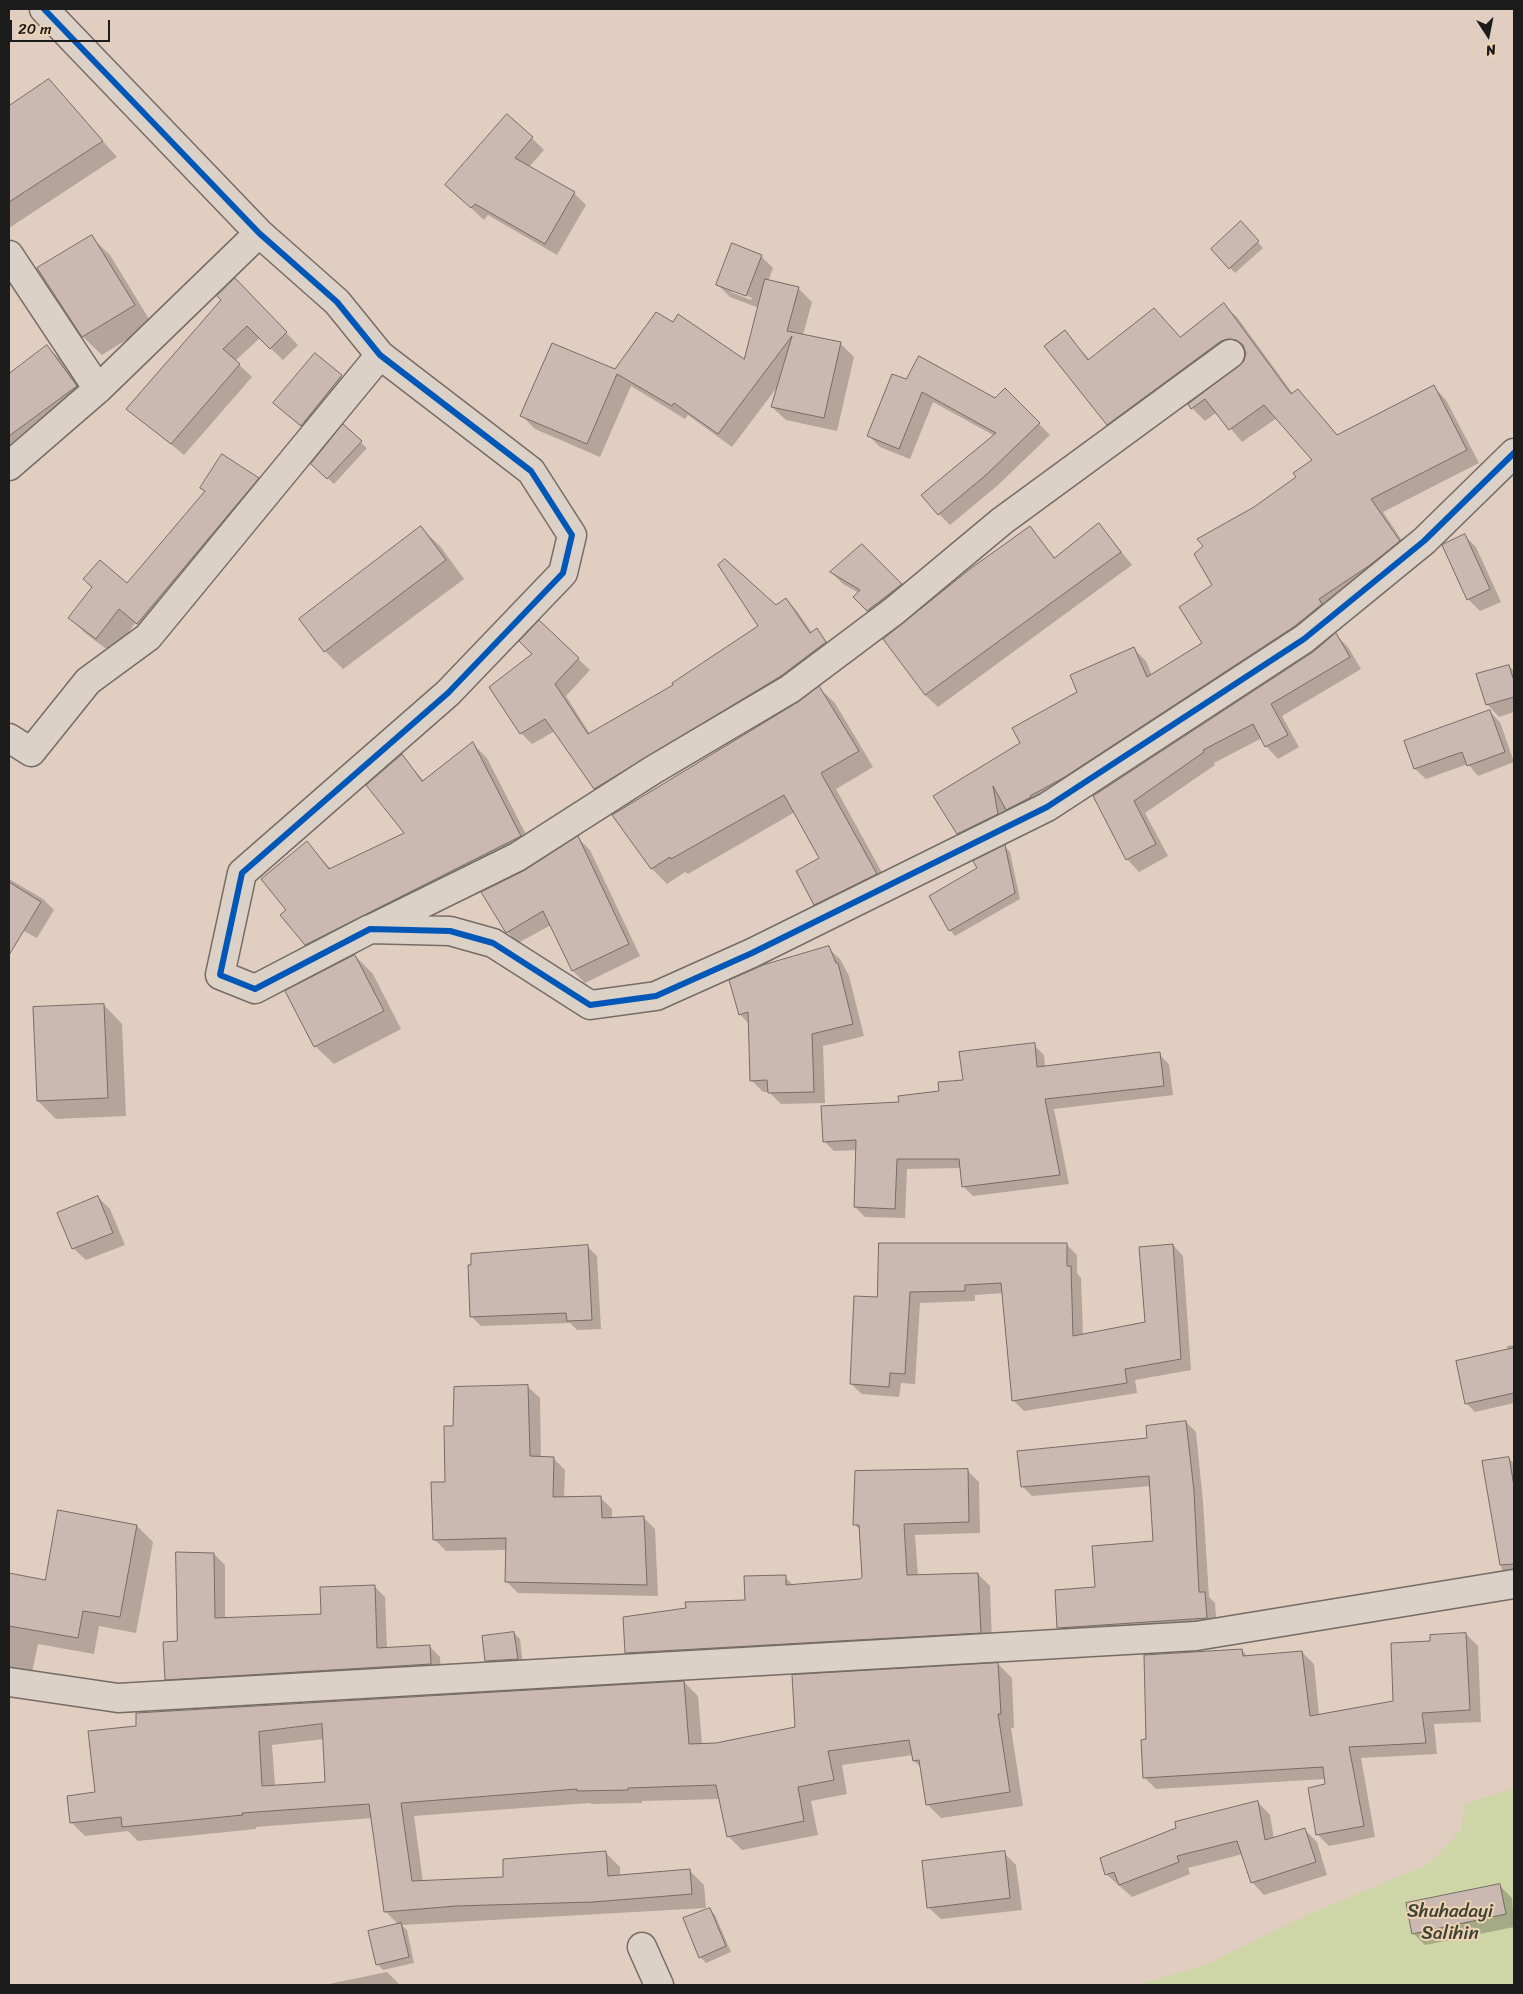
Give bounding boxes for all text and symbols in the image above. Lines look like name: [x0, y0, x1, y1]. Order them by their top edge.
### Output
scale bar: [12, 10, 112, 42]
north arrow: [1463, 10, 1513, 60]
text: 20 m: [18, 16, 52, 42]
text: N: [1484, 37, 1498, 63]
park label: Shuhadayi Salihin: [1407, 1901, 1493, 1945]

